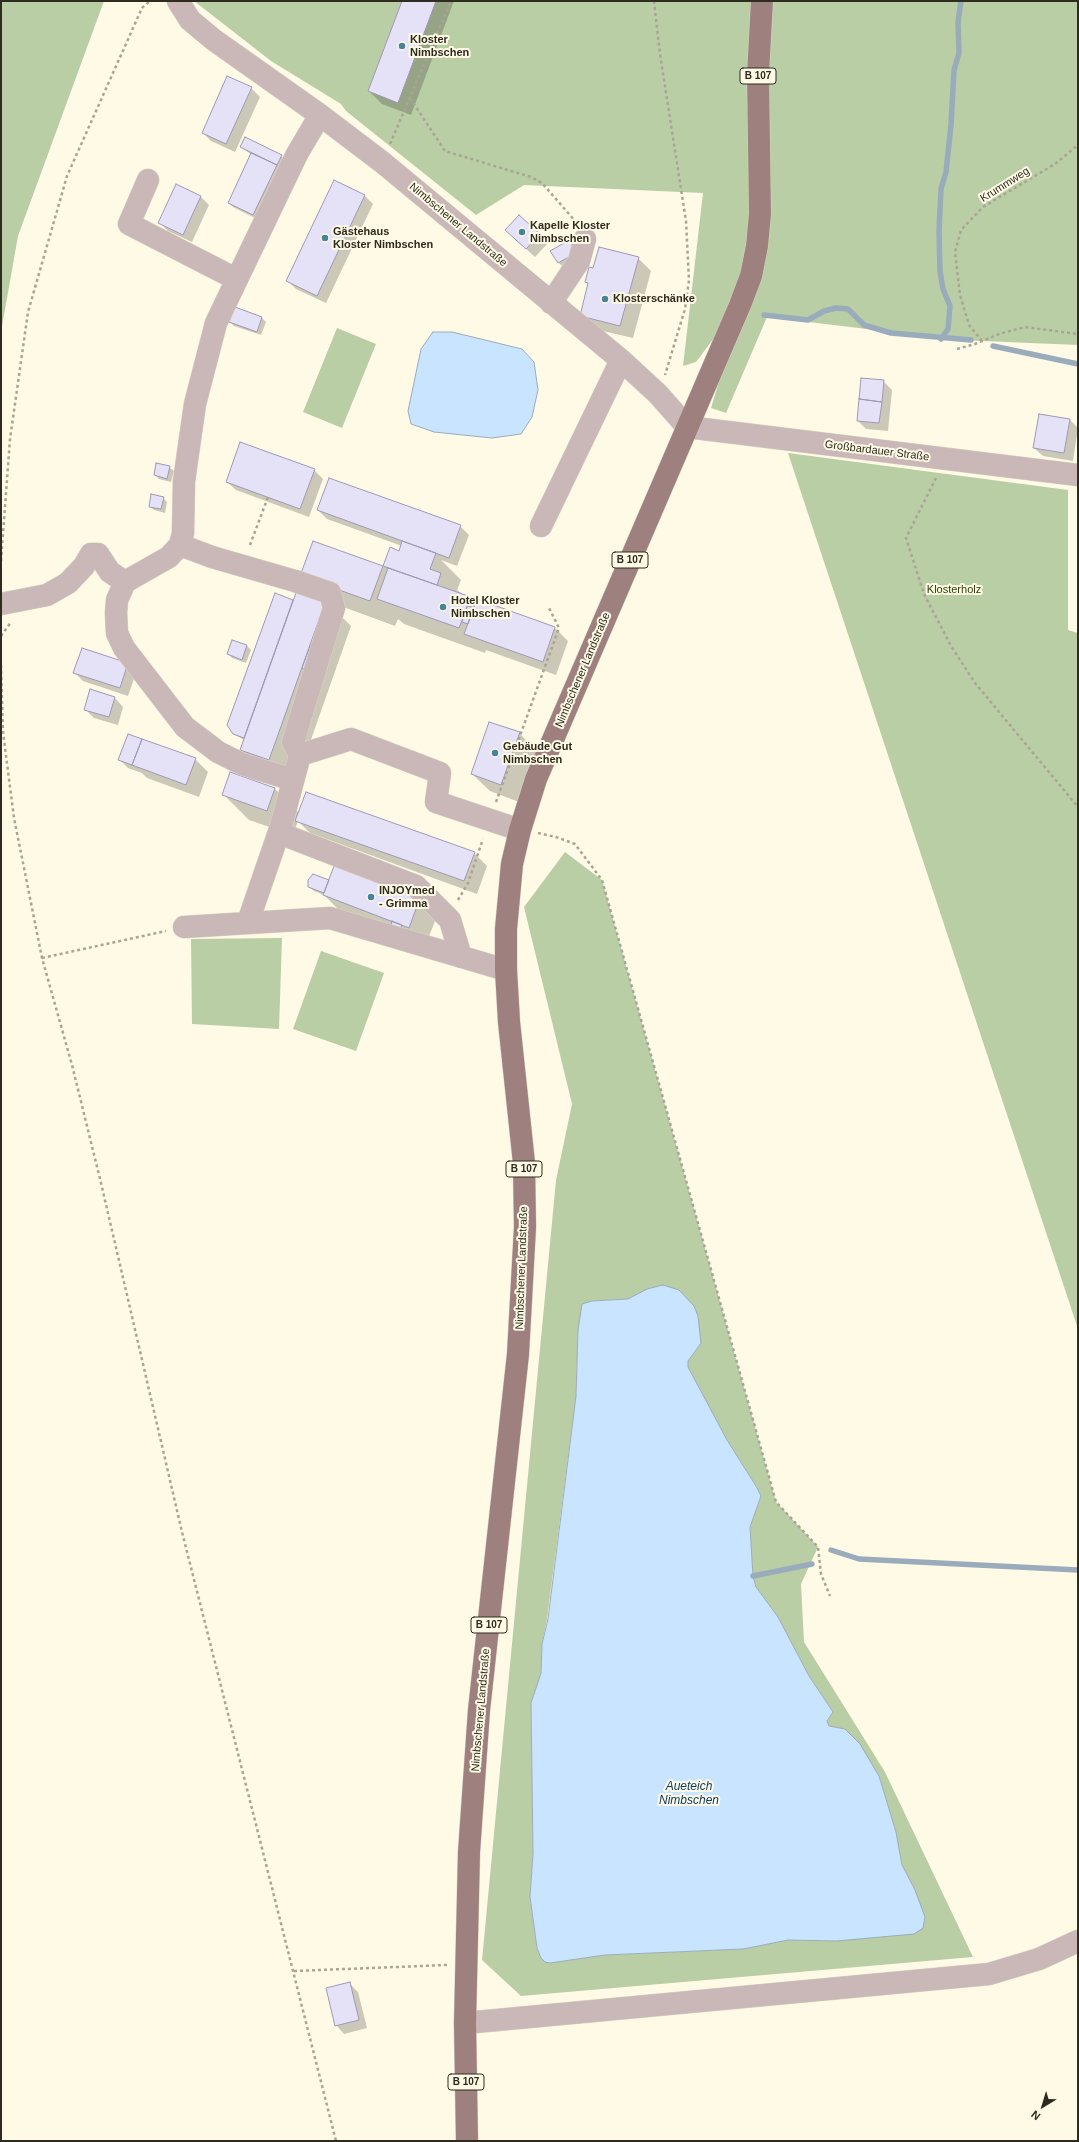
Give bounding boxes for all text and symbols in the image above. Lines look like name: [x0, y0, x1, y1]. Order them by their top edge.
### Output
place label: Kloster Nimbschen: [410, 33, 469, 59]
marker: Kloster Nimbschen: [397, 41, 407, 51]
road number: B 107: [740, 68, 776, 84]
street label: Krummweg: [978, 165, 1032, 205]
street label: Nimbschener Landstraße: [406, 180, 510, 270]
place label: Kapelle Kloster Nimbschen: [530, 219, 610, 245]
place label: Gästehaus Kloster Nimbschen: [333, 225, 433, 251]
marker: Kapelle Kloster Nimbschen: [517, 227, 527, 237]
marker: Gästehaus Kloster Nimbschen: [320, 233, 330, 243]
place label: Klosterschänke: [613, 292, 695, 306]
marker: Klosterschänke: [600, 294, 610, 304]
street label: Großbardauer Straße: [824, 438, 930, 464]
road number: B 107: [612, 552, 648, 568]
park label: Klosterholz: [927, 583, 981, 597]
place label: Hotel Kloster Nimbschen: [451, 594, 519, 620]
marker: Hotel Kloster Nimbschen: [438, 602, 448, 612]
street label: Nimbschener Landstraße: [553, 611, 613, 729]
place label: Gebäude Gut Nimbschen: [503, 740, 572, 766]
marker: Gebäude Gut Nimbschen: [490, 748, 500, 758]
place label: INJOYmed - Grimma: [379, 884, 435, 910]
marker: INJOYmed - Grimma: [366, 892, 376, 902]
road number: B 107: [506, 1161, 542, 1177]
street label: Nimbschener Landstraße: [513, 1206, 531, 1330]
road number: B 107: [471, 1617, 507, 1633]
street label: Nimbschener Landstraße: [469, 1648, 493, 1772]
water label: Aueteich Nimbschen: [659, 1780, 719, 1808]
road number: B 107: [448, 2074, 484, 2090]
north arrow: [1023, 2086, 1063, 2126]
text: N: [1029, 2108, 1042, 2123]

